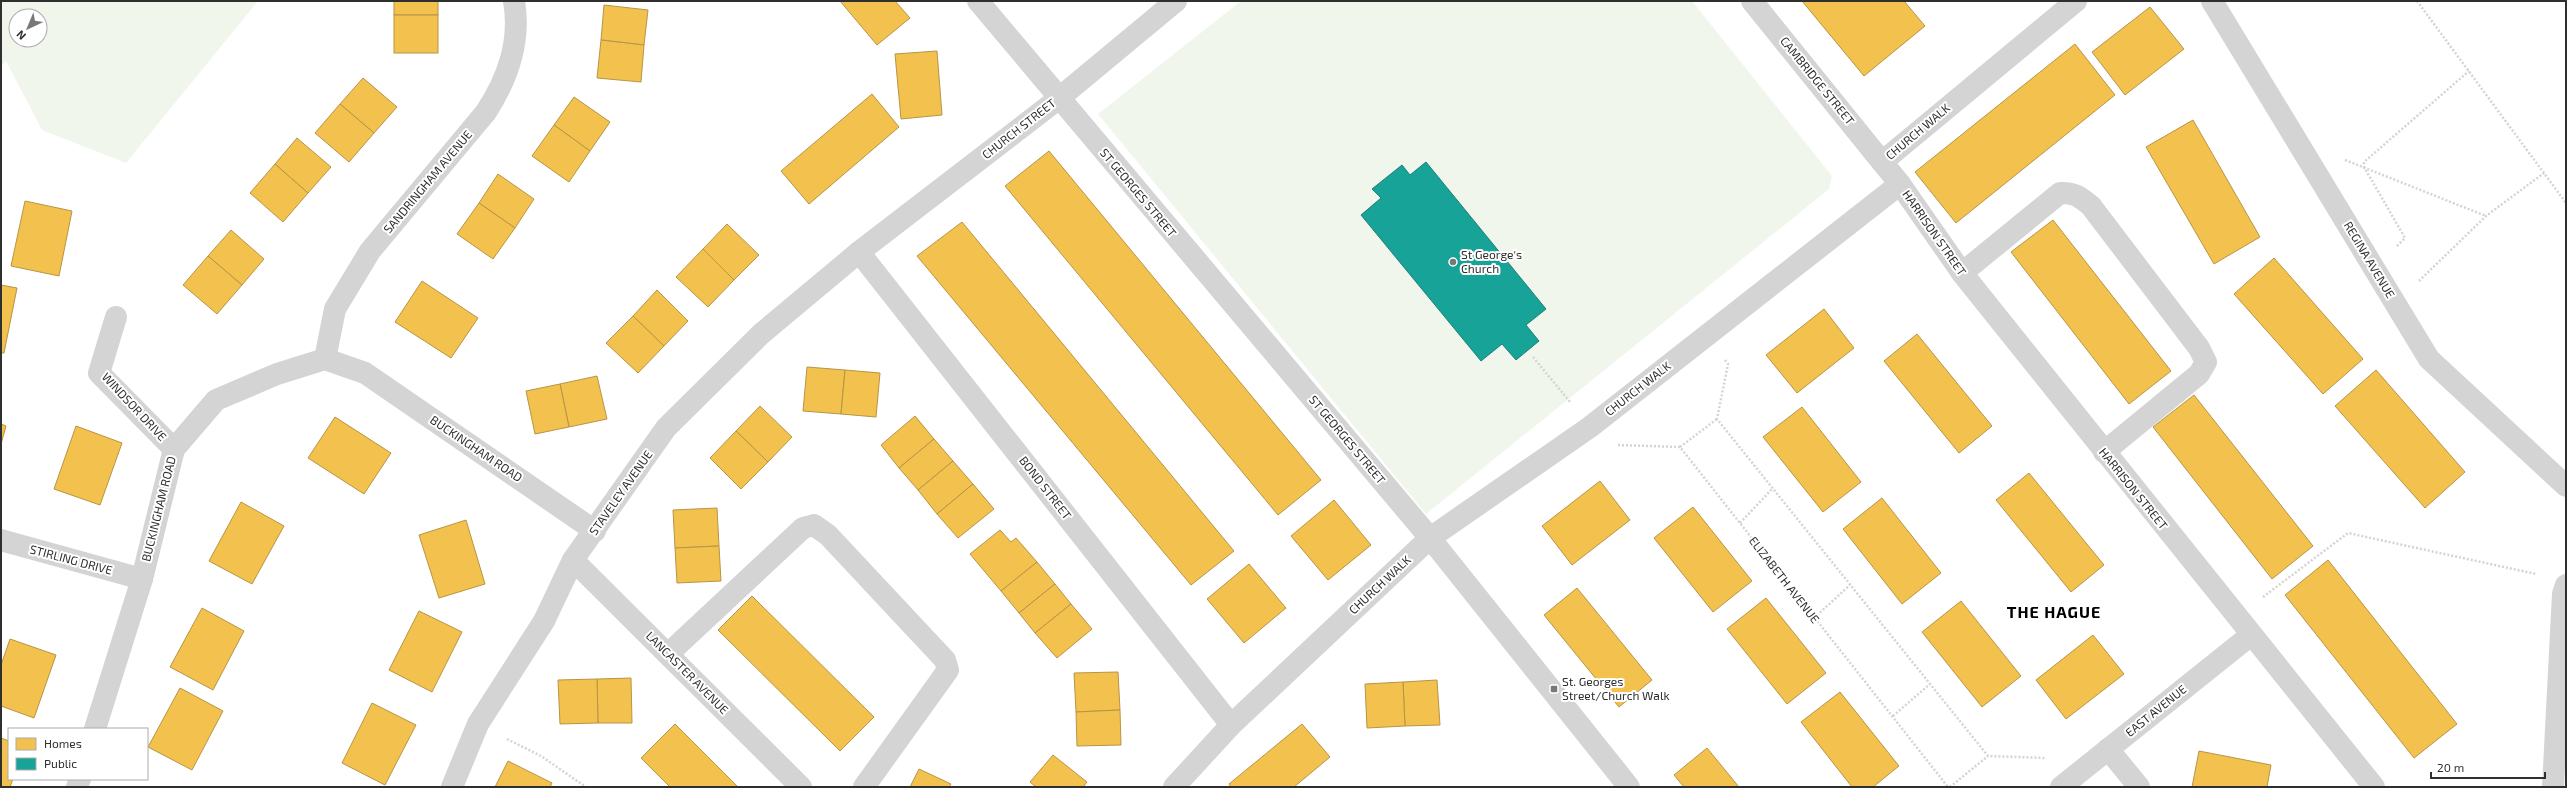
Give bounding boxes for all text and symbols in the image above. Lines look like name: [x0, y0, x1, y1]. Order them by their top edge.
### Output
north arrow: [8, 8, 48, 48]
text: N: [13, 28, 28, 43]
street label: CAMBRIDGE STREET: [1778, 34, 1858, 127]
street label: CHURCH STREET: [979, 95, 1058, 161]
street label: CHURCH WALK: [1882, 100, 1952, 162]
street label: SANDRINGHAM AVENUE: [380, 127, 474, 236]
street label: ST GEORGES STREET: [1098, 145, 1180, 239]
street label: HARRISON STREET: [1900, 187, 1969, 278]
street label: REGINA AVENUE: [2341, 219, 2398, 301]
place label: St George's Church: [1461, 247, 1522, 275]
marker: St George's Church: [1448, 257, 1458, 267]
street label: CHURCH WALK: [1602, 358, 1673, 418]
street label: WINDSOR DRIVE: [99, 369, 170, 444]
street label: ST GEORGES STREET: [1307, 392, 1389, 486]
street label: BUCKINGHAM ROAD: [428, 412, 525, 484]
street label: HARRISON STREET: [2097, 445, 2171, 532]
street label: STAVELEY AVENUE: [586, 447, 655, 537]
street label: BOND STREET: [1017, 453, 1075, 522]
street label: BUCKINGHAM ROAD: [138, 455, 178, 563]
street label: ELIZABETH AVENUE: [1747, 533, 1823, 626]
street label: STIRLING DRIVE: [28, 541, 114, 577]
street label: CHURCH WALK: [1345, 552, 1413, 616]
district label: THE HAGUE: [2007, 602, 2101, 621]
street label: LANCASTER AVENUE: [644, 628, 732, 717]
place label: St. Georges Street/Church Walk: [1562, 674, 1670, 702]
street label: EAST AVENUE: [2122, 681, 2189, 739]
marker: St. Georges Street/Church Walk: [1549, 684, 1559, 694]
legend: [8, 728, 148, 780]
text: Homes: [44, 736, 82, 750]
scale bar: [2431, 754, 2545, 780]
text: Public: [44, 756, 77, 770]
text: 20 m: [2437, 760, 2464, 774]

